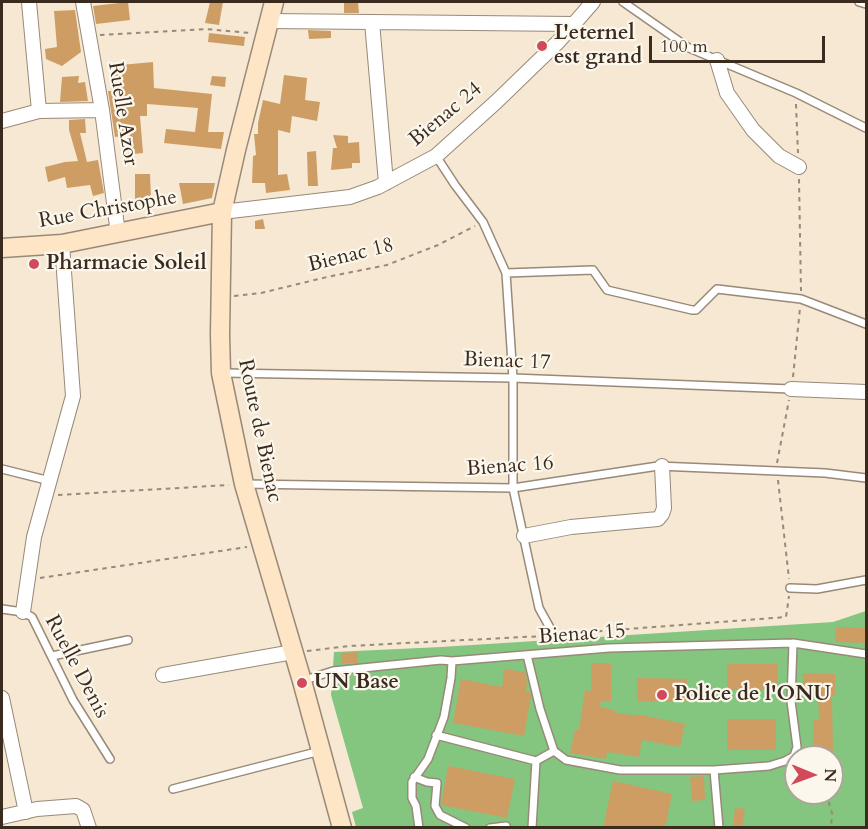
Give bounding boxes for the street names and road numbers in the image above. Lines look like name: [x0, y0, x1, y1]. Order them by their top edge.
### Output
street label: Ruelle Azor: [101, 60, 143, 168]
street label: Bienac 24: [404, 77, 488, 153]
street label: Rue Christophe: [37, 185, 179, 235]
street label: Bienac 18: [306, 233, 396, 279]
street label: Bienac 17: [463, 348, 551, 376]
street label: Route de Bienac: [232, 357, 286, 505]
street label: Bienac 16: [465, 451, 555, 483]
street label: Ruelle Denis: [38, 611, 114, 723]
street label: Bienac 15: [537, 619, 627, 651]

